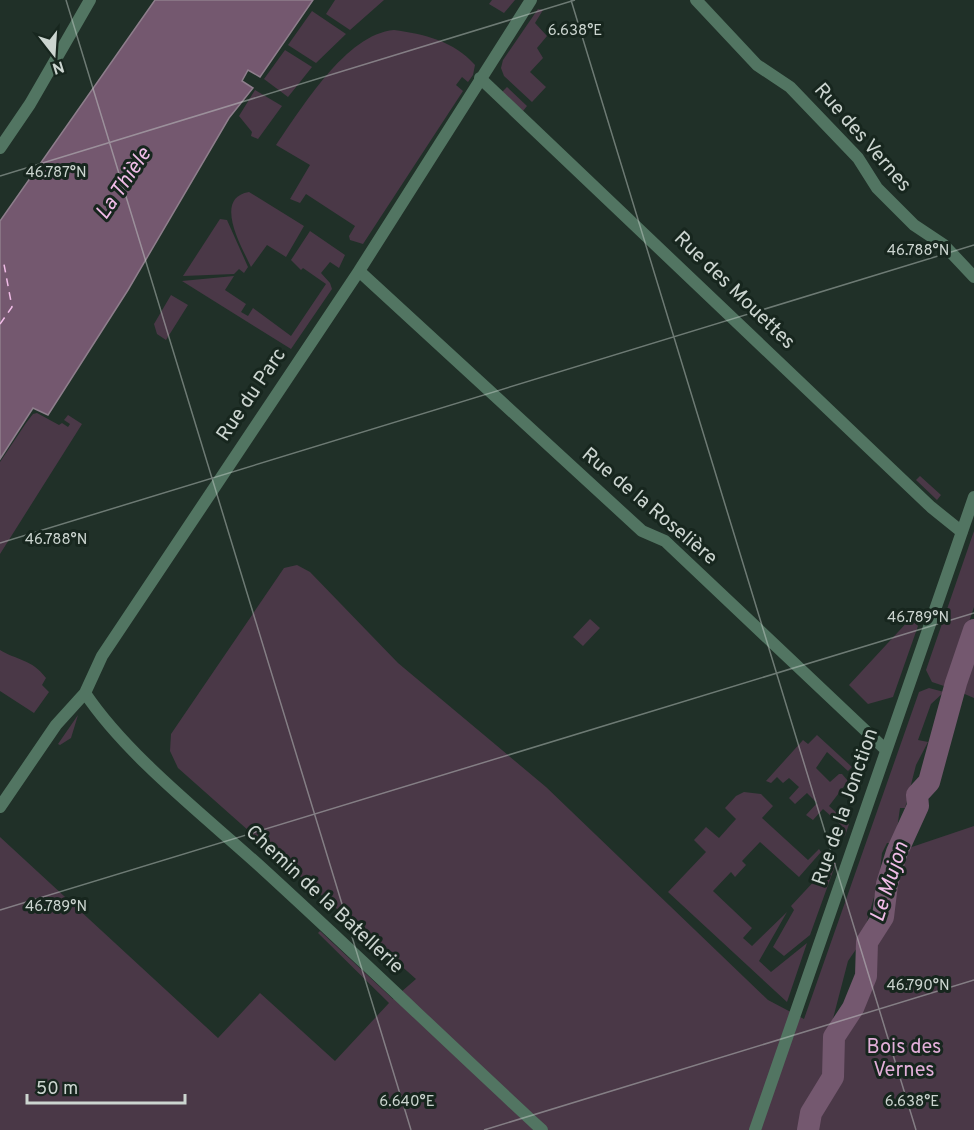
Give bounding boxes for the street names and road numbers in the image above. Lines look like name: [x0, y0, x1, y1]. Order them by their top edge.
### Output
street label: Rue des Vernes: [808, 78, 916, 198]
street label: Rue des Mouettes: [668, 226, 800, 356]
street label: Rue du Parc: [211, 343, 293, 447]
street label: Rue de la Roselière: [576, 443, 722, 571]
street label: Rue de la Jonction: [807, 725, 885, 889]
street label: Chemin de la Batellerie: [239, 820, 409, 980]

